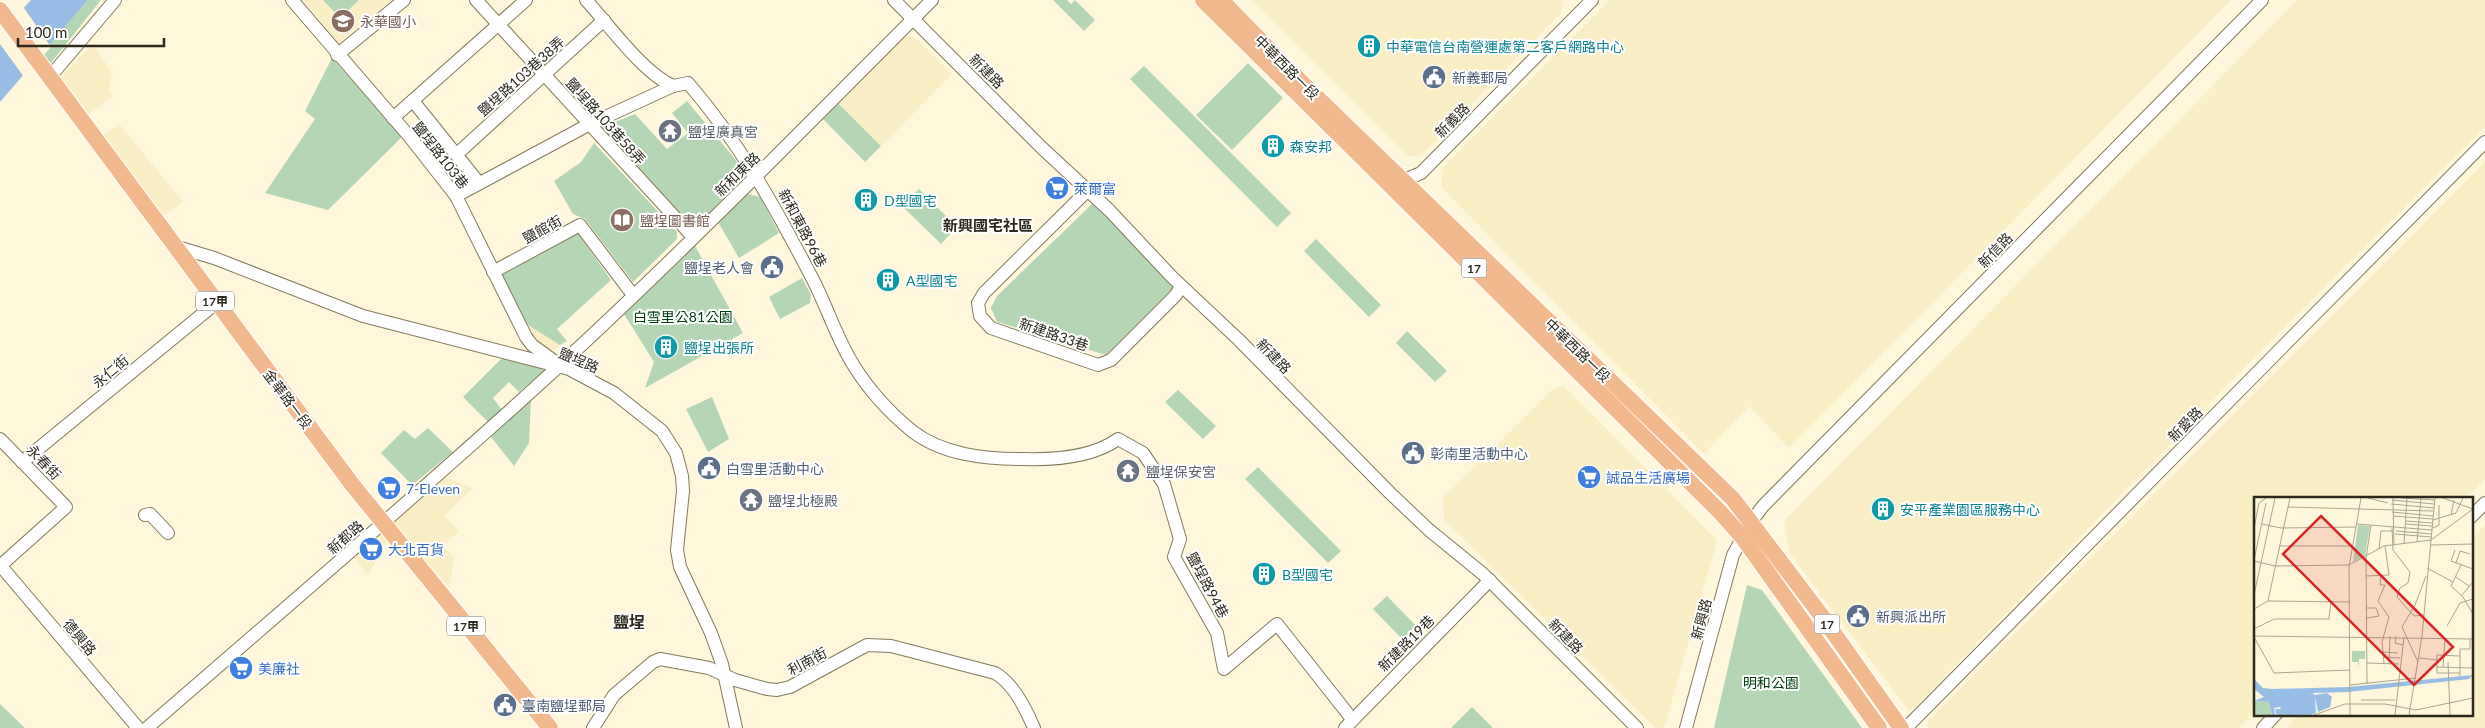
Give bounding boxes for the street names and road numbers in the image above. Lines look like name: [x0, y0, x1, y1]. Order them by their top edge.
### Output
street label: 中華西路一段: [1251, 31, 1323, 103]
street label: 鹽埕路103巷38弄: [474, 33, 568, 119]
street label: 新建路: [966, 50, 1008, 92]
street label: 鹽埕路103巷58弄: [563, 74, 649, 168]
street label: 新義路: [1431, 99, 1473, 141]
street label: 鹽埕路103巷: [410, 118, 472, 192]
street label: 新和東路: [711, 148, 763, 200]
street label: 新和東路96巷: [775, 186, 831, 270]
street label: 鹽館街: [520, 211, 564, 247]
street label: 新信路: [1974, 229, 2016, 271]
road number: 17: [1462, 258, 1486, 278]
road number: 17甲: [196, 292, 234, 310]
street label: 新建路33巷: [1017, 314, 1091, 354]
street label: 中華西路一段: [1542, 315, 1614, 385]
street label: 新建路: [1253, 335, 1295, 377]
street label: 鹽埕路: [556, 344, 602, 376]
street label: 永仁街: [88, 351, 132, 391]
street label: 金華路一段: [260, 366, 316, 432]
street label: 新愛路: [2164, 403, 2206, 445]
street label: 永春街: [23, 441, 65, 483]
street label: 新都路: [324, 517, 366, 557]
street label: 鹽埕路94巷: [1184, 549, 1232, 621]
street label: 新興路: [1687, 597, 1715, 641]
street label: 新建路19巷: [1374, 611, 1438, 675]
road number: 17: [1814, 614, 1840, 634]
street label: 德興路: [60, 615, 100, 659]
street label: 新建路: [1545, 615, 1587, 657]
road number: 17甲: [447, 616, 485, 636]
street label: 利南街: [784, 644, 830, 678]

